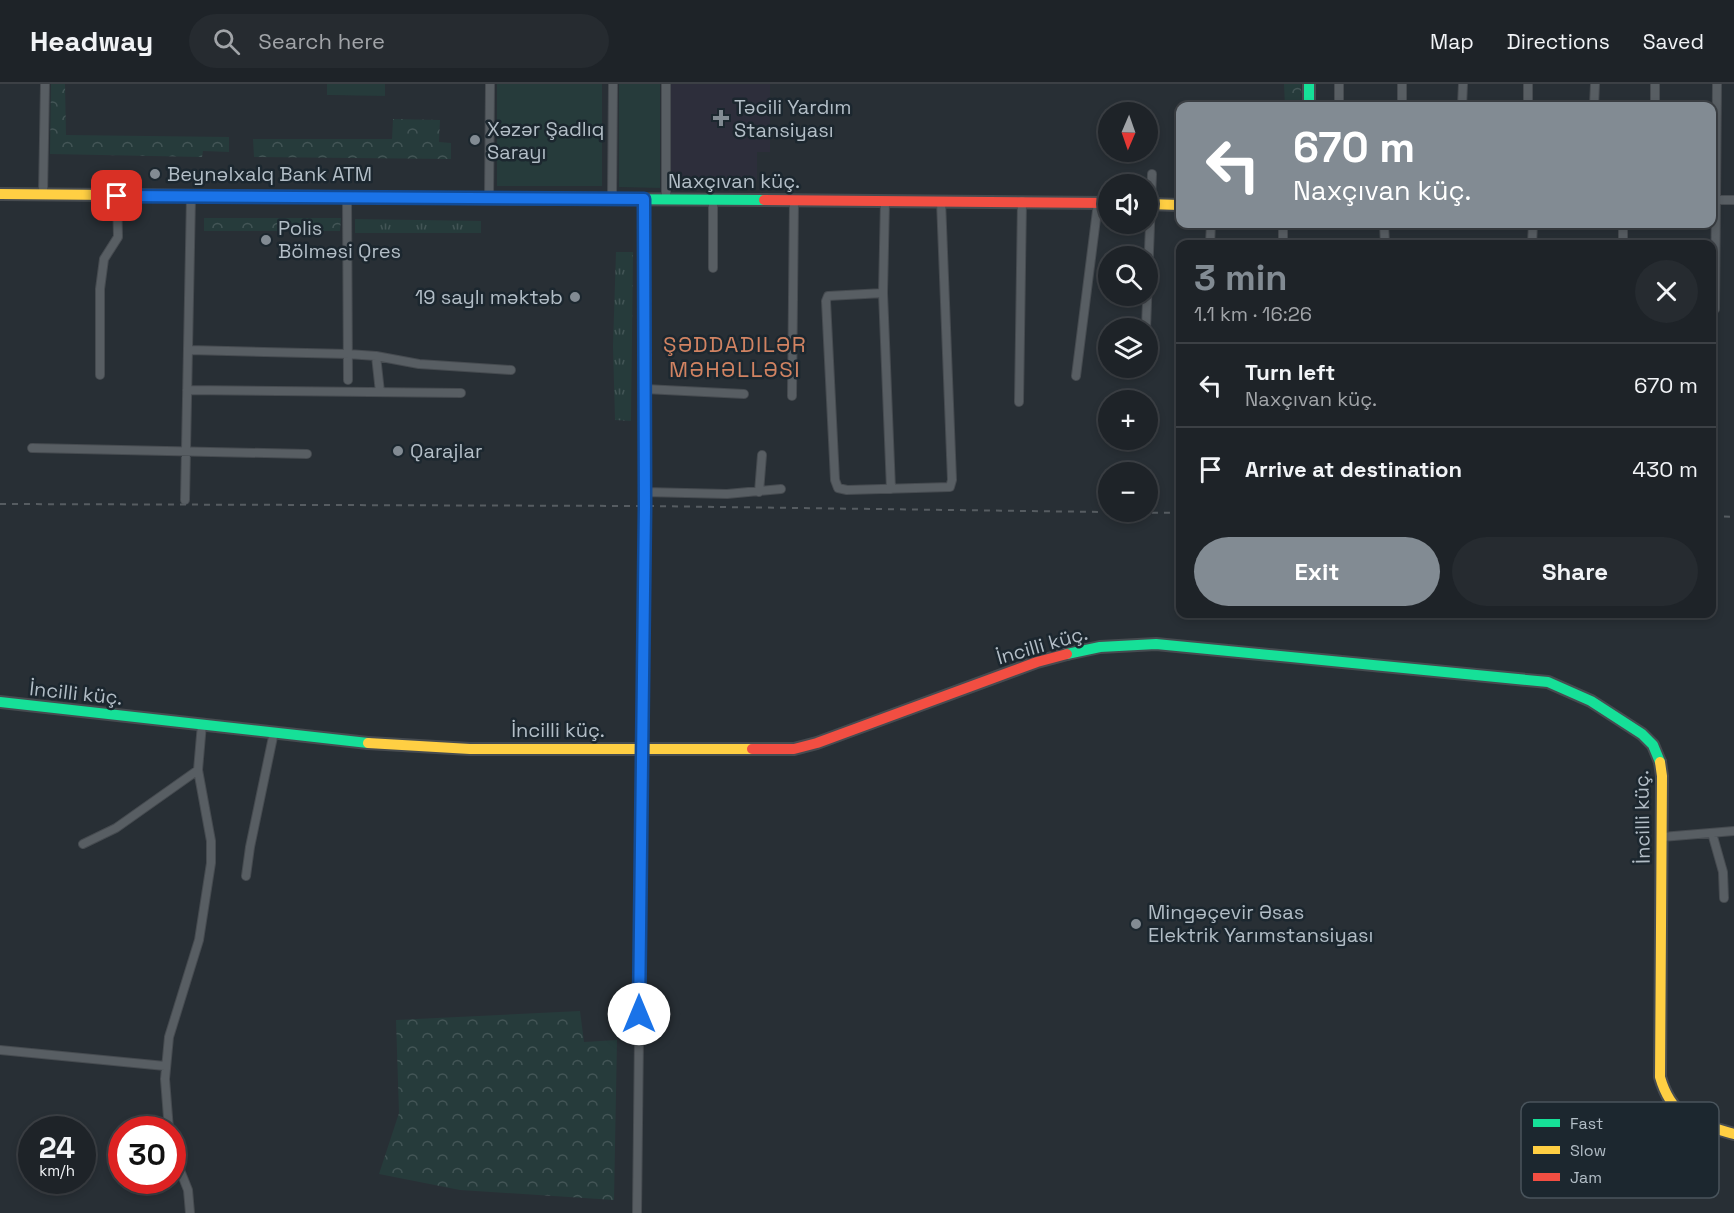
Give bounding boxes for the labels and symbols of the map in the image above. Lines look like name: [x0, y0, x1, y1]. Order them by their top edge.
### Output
place label: Təcili Yardım Stansiyası: [734, 94, 851, 143]
north arrow: [1098, 102, 1158, 162]
marker: Təcili Yardım Stansiyası: [712, 109, 730, 127]
place label: Xəzər Şadlıq Sarayı: [487, 116, 604, 165]
marker: Xəzər Şadlıq Sarayı: [468, 133, 482, 147]
place label: Beynəlxalq Bank ATM: [167, 161, 372, 187]
marker: Beynəlxalq Bank ATM: [148, 167, 162, 181]
street label: Naxçıvan küç.: [668, 168, 800, 194]
pin: [91, 170, 142, 221]
place label: Polis Bölməsi Qres: [278, 215, 401, 264]
marker: Polis Bölməsi Qres: [259, 233, 273, 247]
place label: 19 saylı məktəb: [415, 284, 563, 310]
marker: 19 saylı məktəb: [568, 290, 582, 304]
district label: ŞƏDDADILƏR MƏHƏLLƏSI: [663, 330, 807, 383]
place label: Qarajlar: [410, 438, 482, 464]
marker: Qarajlar: [391, 444, 405, 458]
street label: İncilli küç.: [993, 620, 1091, 670]
street label: İncilli küç.: [28, 675, 124, 711]
street label: İncilli küç.: [511, 717, 605, 743]
street label: İncilli küç.: [1628, 770, 1656, 864]
place label: Mingəçevir Əsas Elektrik Yarımstansiyası: [1148, 899, 1374, 948]
marker: Mingəçevir Əsas Elektrik Yarımstansiyası: [1129, 917, 1143, 931]
position arrow: [607, 982, 671, 1046]
legend: [1521, 1102, 1719, 1198]
text: Fast: [1570, 1113, 1603, 1134]
speed limit sign: 30: [108, 1116, 186, 1194]
text: Slow: [1570, 1140, 1606, 1161]
text: Jam: [1570, 1167, 1602, 1188]

